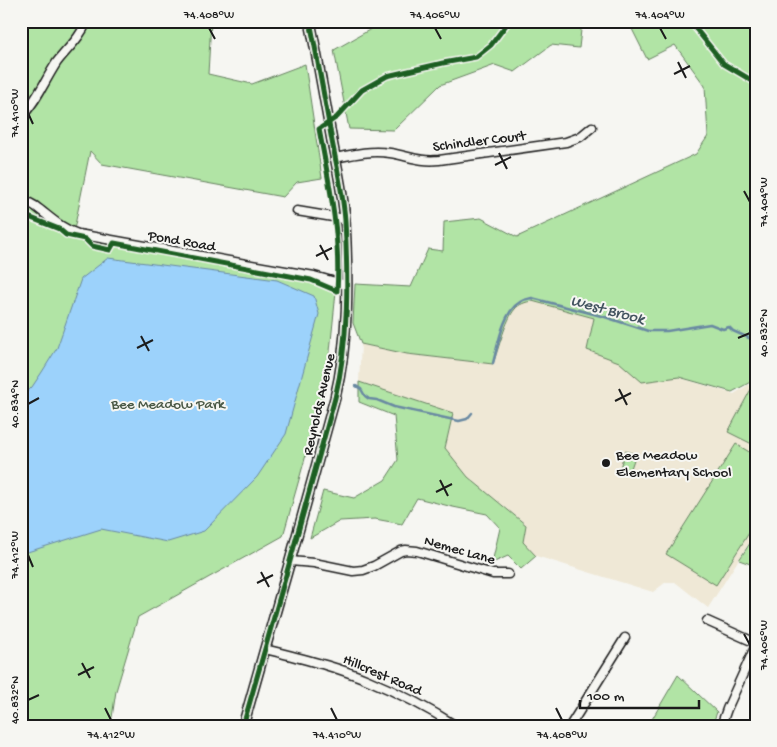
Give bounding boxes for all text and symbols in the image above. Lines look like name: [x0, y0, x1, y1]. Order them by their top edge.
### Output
text: 74.408°W: [183, 9, 234, 23]
text: 74.406°W: [409, 9, 460, 23]
text: 74.404°W: [634, 9, 685, 23]
text: 74.410°W: [9, 89, 23, 138]
street label: Schindler Court: [432, 127, 529, 157]
text: 74.404°W: [758, 177, 772, 228]
street label: Pond Road: [145, 227, 218, 257]
water label: West Brook: [568, 292, 648, 331]
text: 40.832°N: [758, 309, 772, 357]
street label: Reynolds Avenue: [299, 351, 340, 457]
text: 40.834°N: [9, 380, 23, 428]
park label: Bee Meadow Park: [110, 396, 226, 414]
place label: Bee Meadow Elementary School: [615, 447, 732, 482]
marker: Bee Meadow Elementary School: [600, 457, 612, 469]
text: 74.412°W: [9, 531, 23, 580]
street label: Nemec Lane: [422, 532, 497, 570]
text: 74.406°W: [758, 620, 772, 671]
street label: Hillcrest Road: [340, 651, 426, 701]
text: 40.832°N: [9, 676, 23, 724]
scale bar: [580, 677, 698, 709]
text: 100 m: [586, 688, 625, 706]
text: 74.412°W: [86, 729, 135, 743]
text: 74.410°W: [312, 729, 361, 743]
text: 74.408°W: [536, 729, 587, 743]

